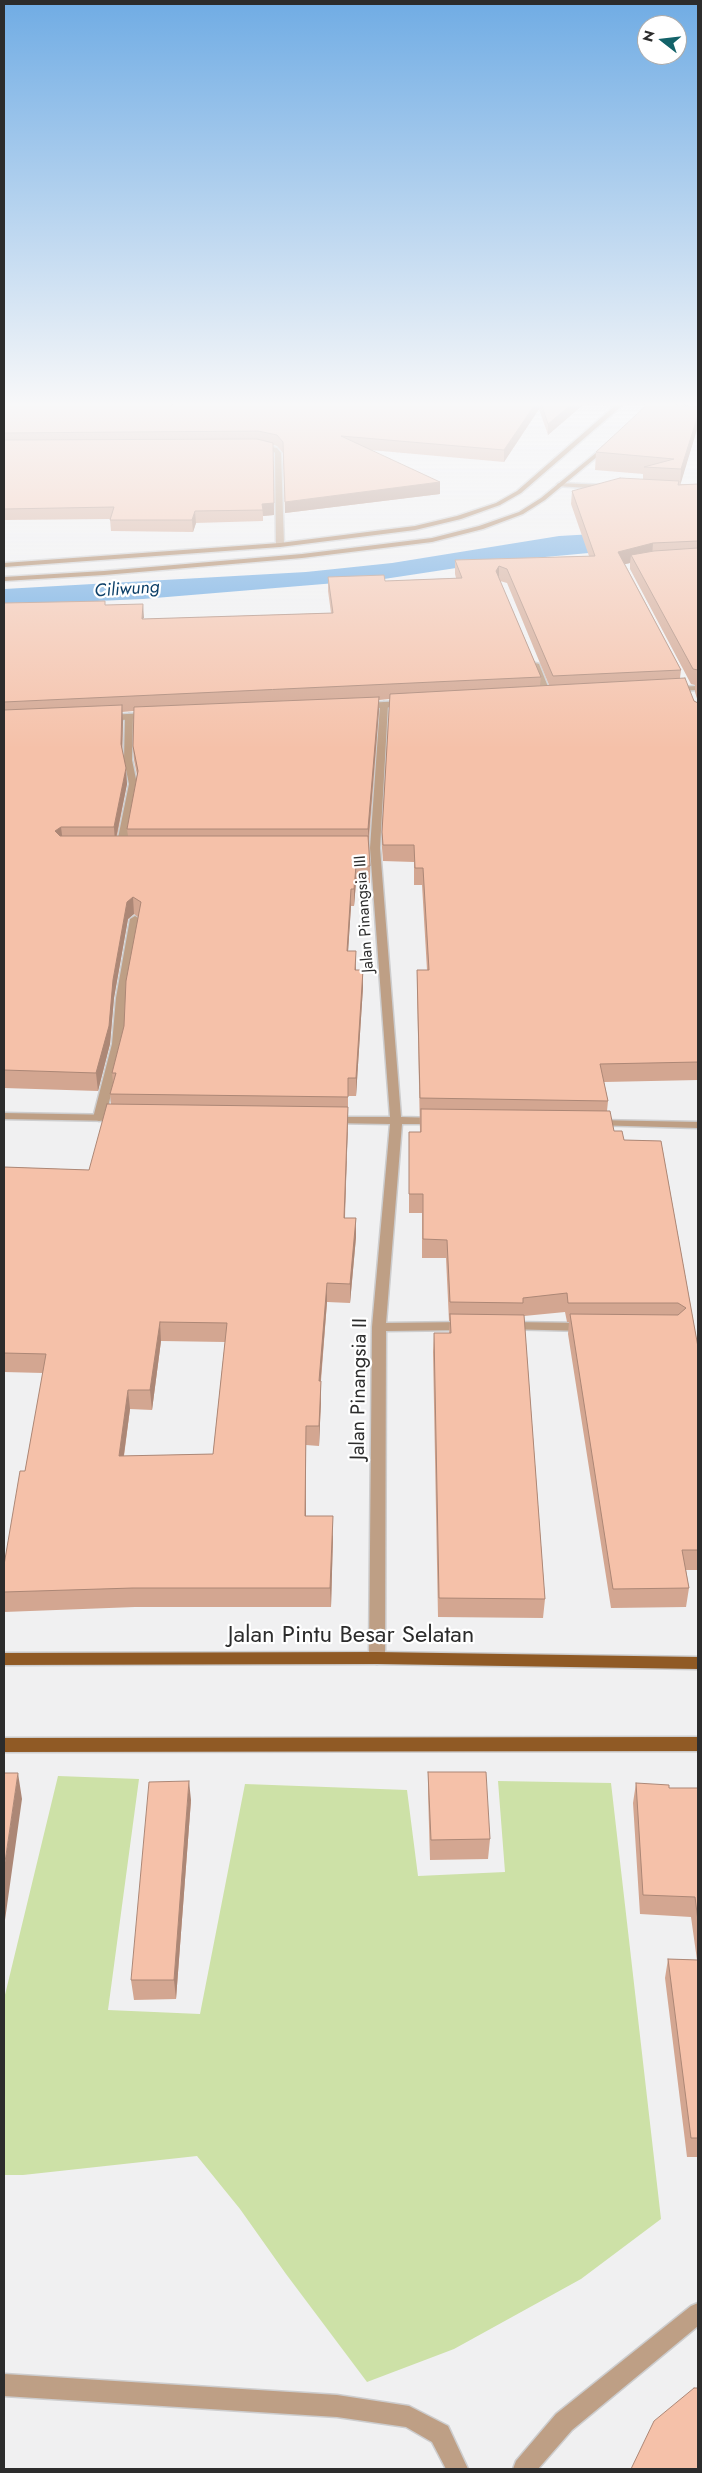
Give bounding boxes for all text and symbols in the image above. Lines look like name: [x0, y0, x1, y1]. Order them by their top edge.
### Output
north arrow: [637, 15, 687, 65]
text: N: [637, 28, 660, 44]
water label: Ciliwung: [94, 577, 160, 603]
street label: Jalan Pinangsia III: [351, 855, 379, 973]
street label: Jalan Pinangsia II: [347, 1318, 373, 1460]
street label: Jalan Pintu Besar Selatan: [228, 1622, 474, 1650]

